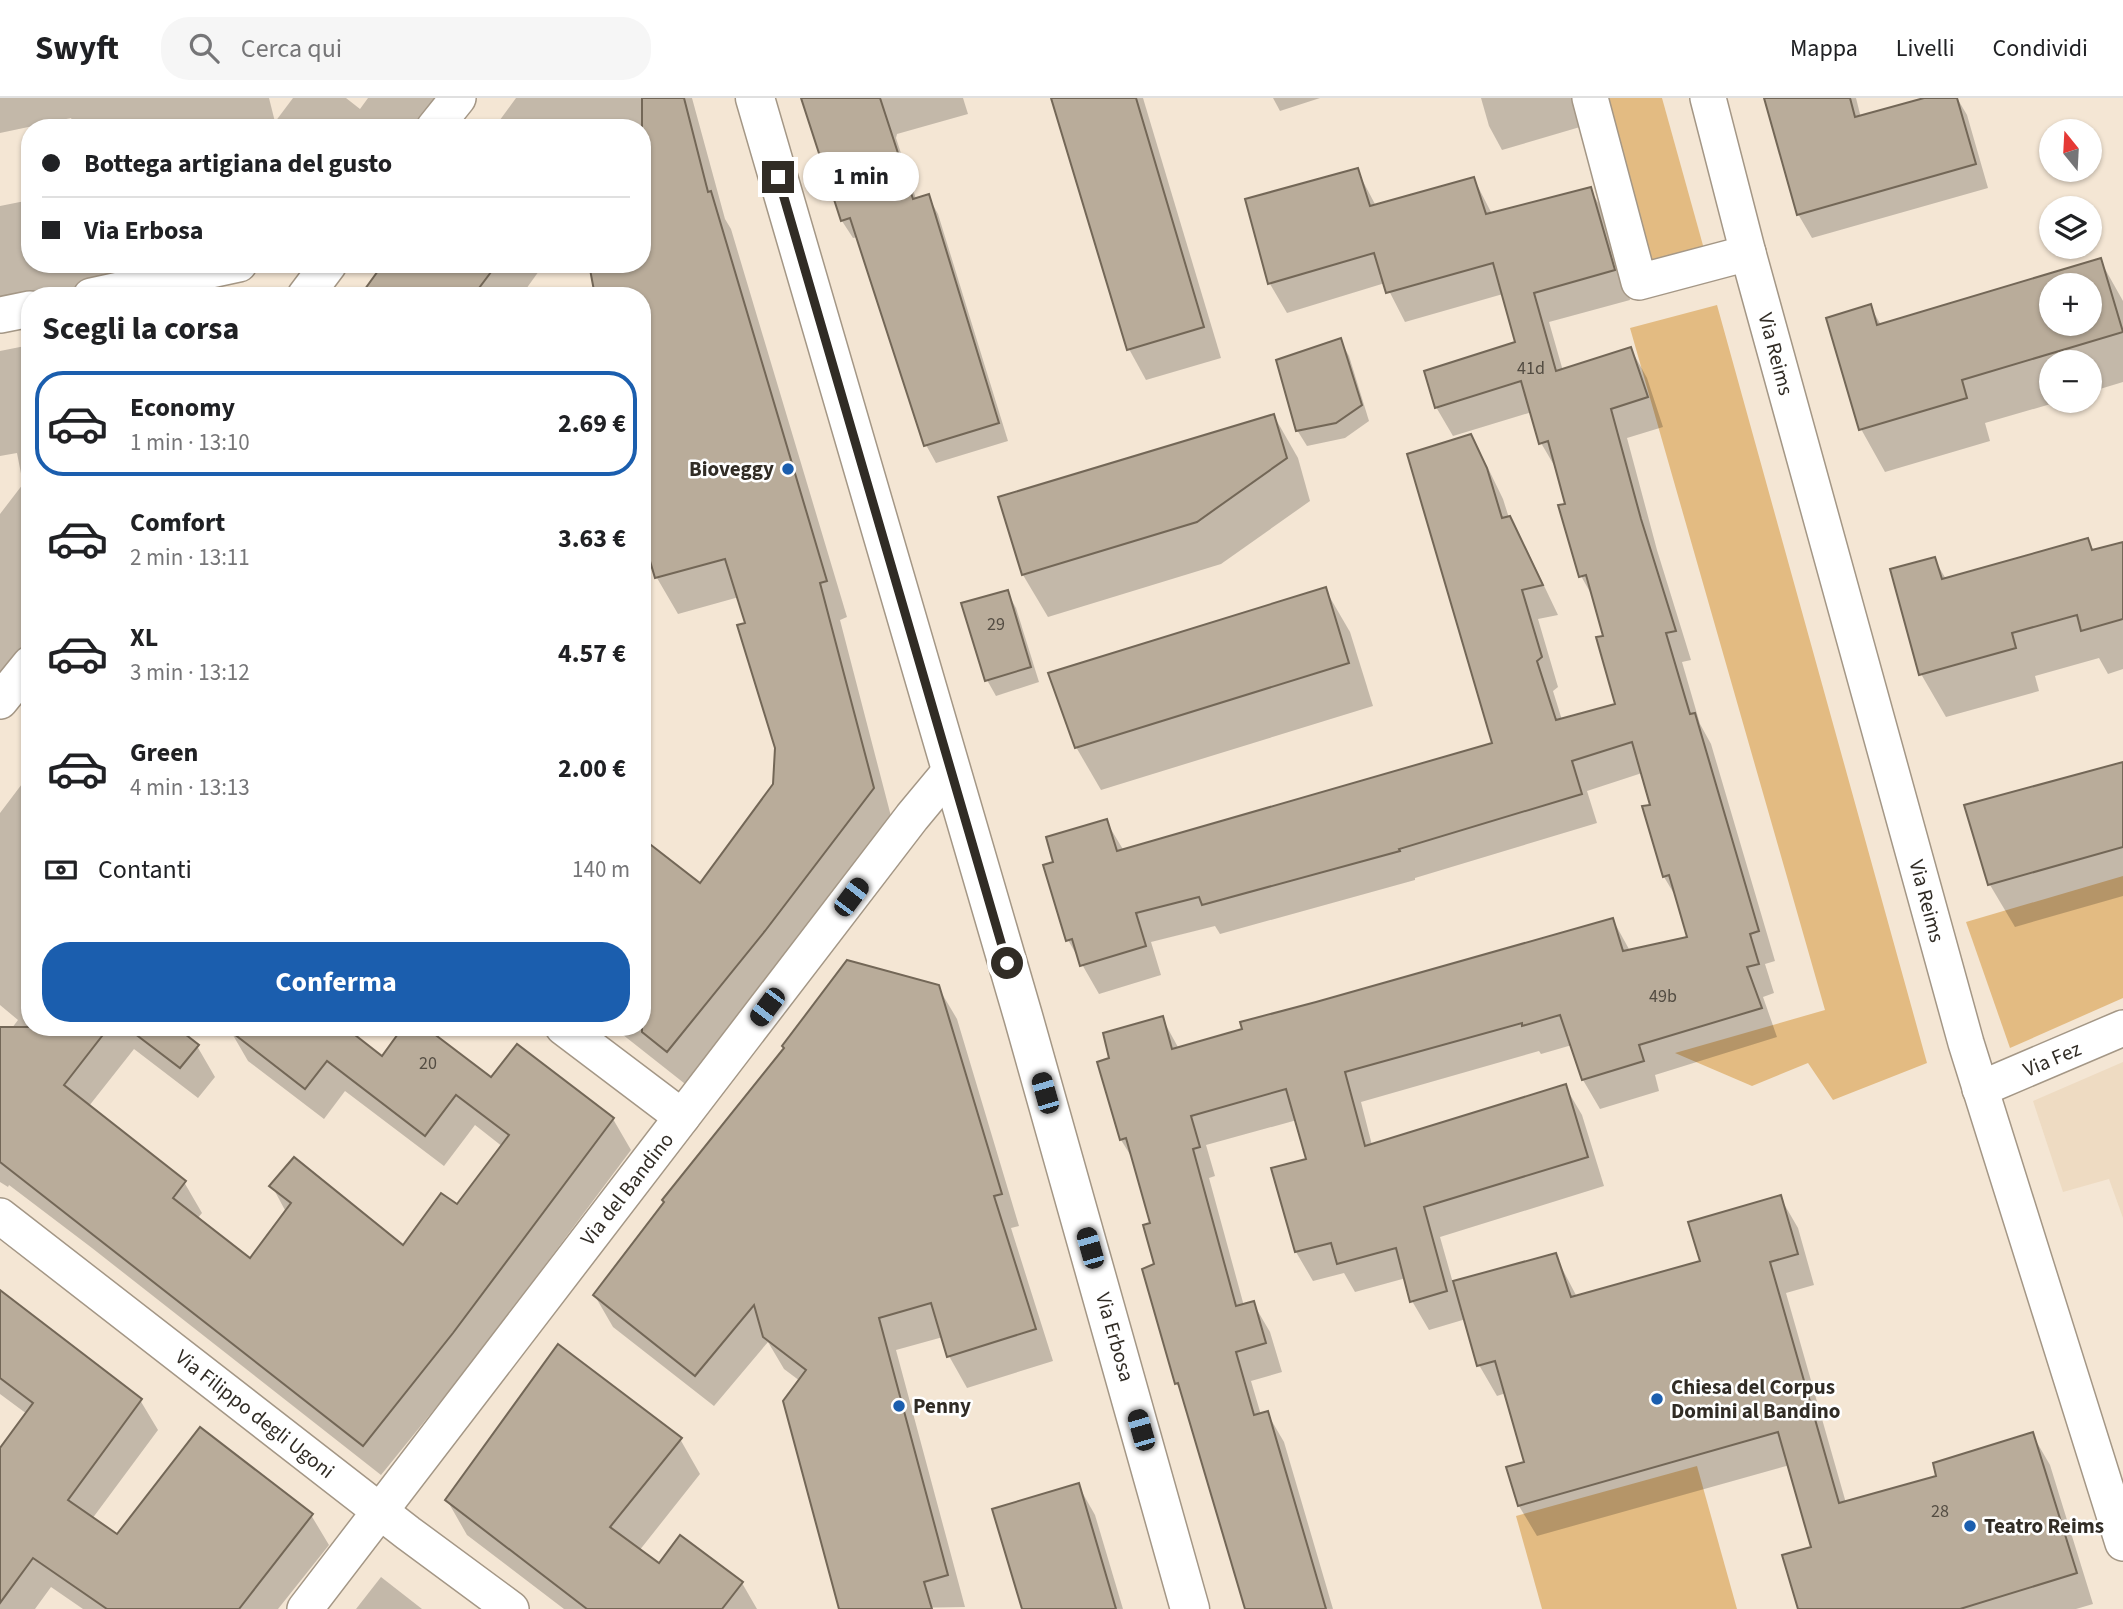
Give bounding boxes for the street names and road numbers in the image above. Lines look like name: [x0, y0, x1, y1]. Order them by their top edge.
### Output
street label: Via Reims: [1751, 309, 1801, 399]
street label: Via Reims: [1902, 856, 1952, 946]
street label: Via Fez: [2018, 1033, 2086, 1085]
street label: Via del Bandino: [573, 1126, 681, 1252]
street label: Via Erbosa: [1088, 1289, 1142, 1385]
street label: Via Filippo degli Ugoni: [169, 1342, 341, 1486]

